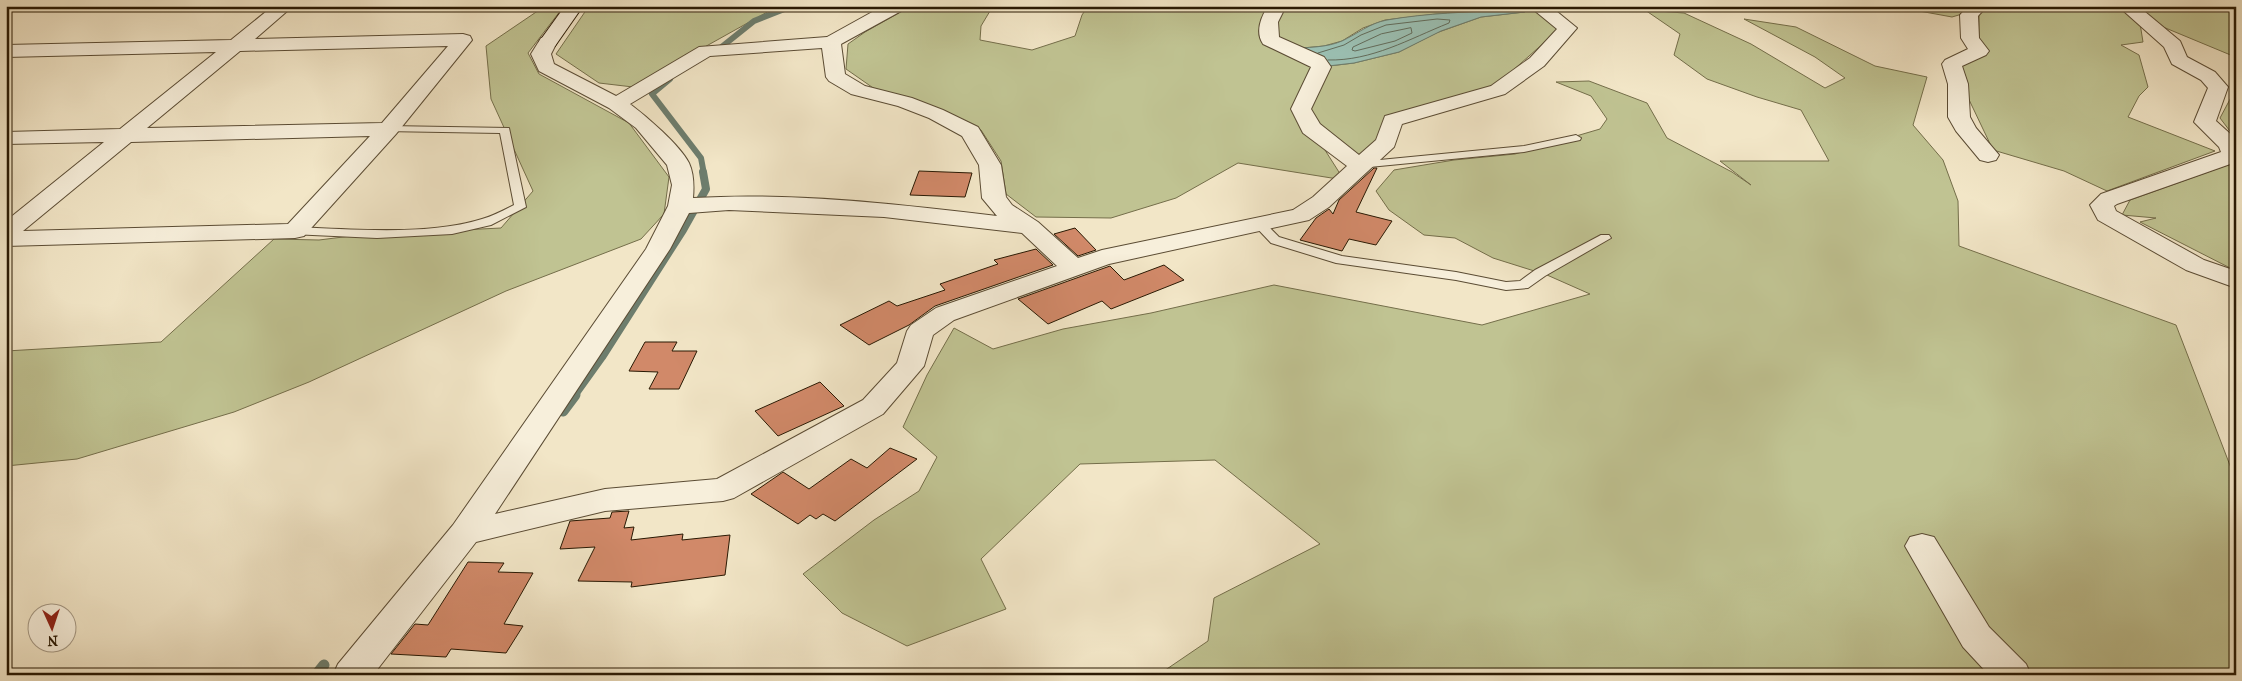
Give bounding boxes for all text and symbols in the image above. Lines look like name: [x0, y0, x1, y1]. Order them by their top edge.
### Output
north arrow: [28, 604, 78, 654]
text: N: [47, 632, 58, 649]

